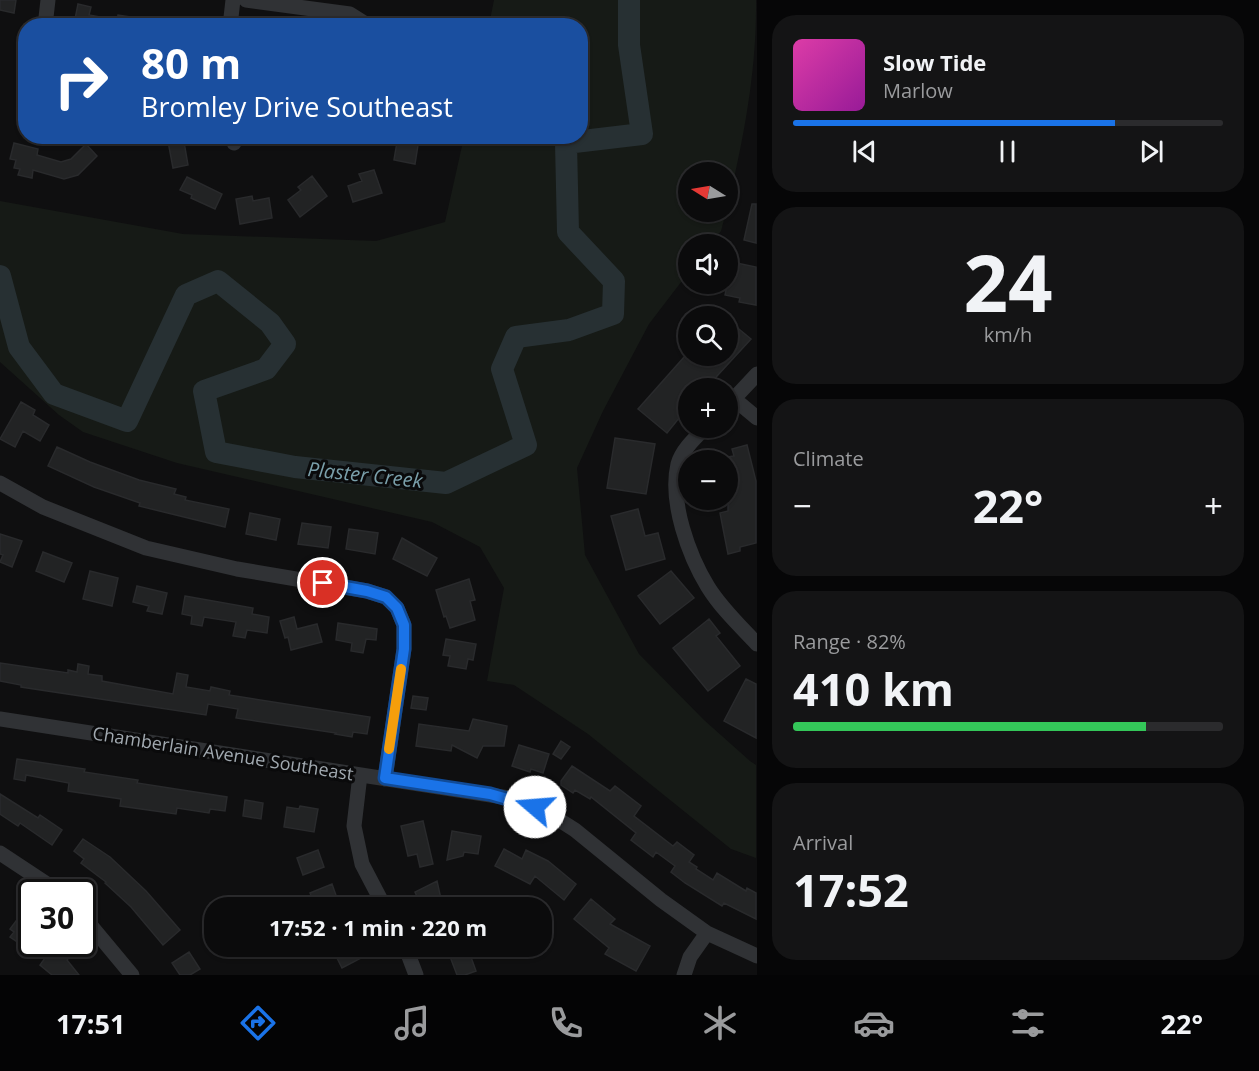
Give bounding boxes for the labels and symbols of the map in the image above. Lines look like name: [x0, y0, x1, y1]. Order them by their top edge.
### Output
north arrow: [678, 162, 738, 222]
water label: Plaster Creek: [306, 455, 425, 494]
pin: [297, 557, 348, 608]
street label: Chamberlain Avenue Southeast: [91, 721, 355, 786]
position arrow: [503, 775, 567, 839]
speed limit sign: 30: [18, 879, 96, 957]

